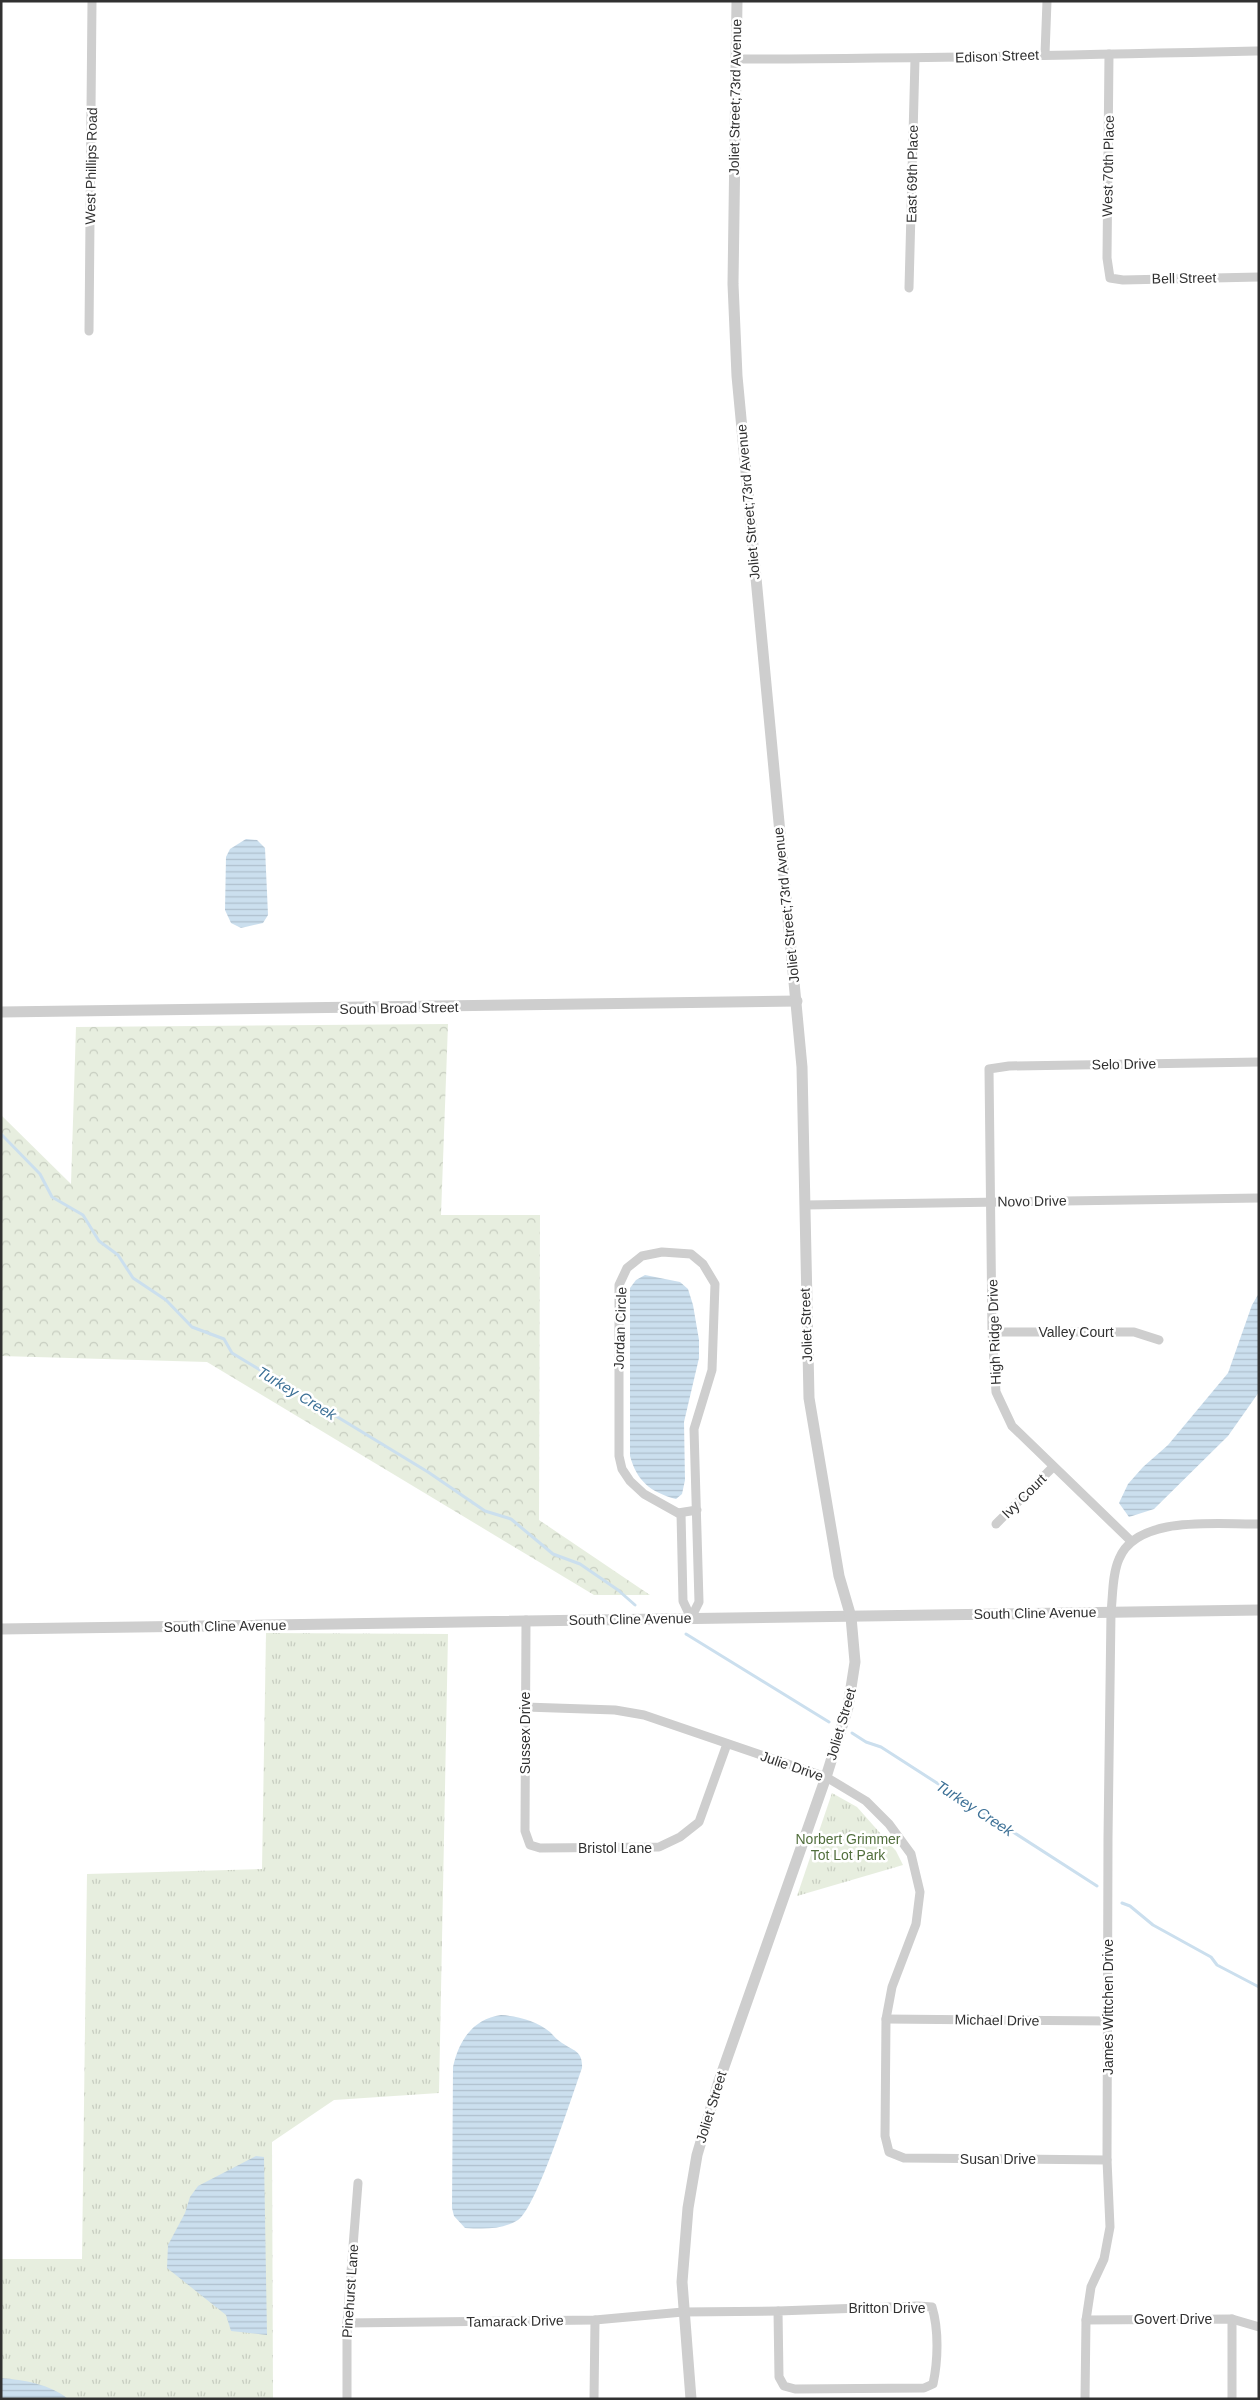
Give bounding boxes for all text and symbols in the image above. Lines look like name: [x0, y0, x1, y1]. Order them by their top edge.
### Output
street label: Joliet Street;73rd Avenue: [726, 19, 744, 175]
street label: Edison Street: [955, 47, 1039, 65]
street label: West Phillips Road: [82, 107, 100, 225]
street label: West 70th Place: [1099, 115, 1117, 217]
street label: East 69th Place: [903, 125, 921, 223]
street label: Bell Street: [1152, 269, 1217, 287]
street label: Joliet Street;73rd Avenue: [733, 423, 763, 580]
street label: Joliet Street;73rd Avenue: [770, 826, 802, 984]
street label: South Broad Street: [339, 999, 459, 1017]
street label: Selo Drive: [1092, 1055, 1157, 1073]
street label: Novo Drive: [997, 1192, 1067, 1210]
street label: High Ridge Drive: [984, 1279, 1004, 1385]
street label: Jordan Circle: [611, 1286, 629, 1369]
street label: Joliet Street: [797, 1288, 815, 1362]
street label: Valley Court: [1038, 1324, 1114, 1340]
water label: Turkey Creek: [255, 1363, 341, 1424]
street label: Ivy Court: [999, 1470, 1050, 1521]
street label: South Cline Avenue: [974, 1604, 1097, 1622]
street label: South Cline Avenue: [569, 1610, 692, 1628]
street label: South Cline Avenue: [164, 1617, 287, 1635]
street label: Joliet Street: [823, 1686, 859, 1762]
street label: Sussex Drive: [517, 1692, 533, 1774]
street label: Julie Drive: [758, 1748, 826, 1784]
water label: Turkey Creek: [933, 1777, 1018, 1840]
park label: Norbert Grimmer Tot Lot Park: [795, 1831, 901, 1863]
street label: Bristol Lane: [578, 1840, 652, 1856]
street label: James Wittchen Drive: [1100, 1939, 1116, 2075]
street label: Michael Drive: [954, 2011, 1040, 2029]
street label: Joliet Street: [693, 2069, 729, 2145]
street label: Susan Drive: [960, 2151, 1036, 2167]
street label: Pinehurst Lane: [339, 2243, 361, 2339]
street label: Britton Drive: [848, 2300, 926, 2316]
street label: Govert Drive: [1134, 2311, 1212, 2327]
street label: Tamarack Drive: [466, 2312, 564, 2330]

